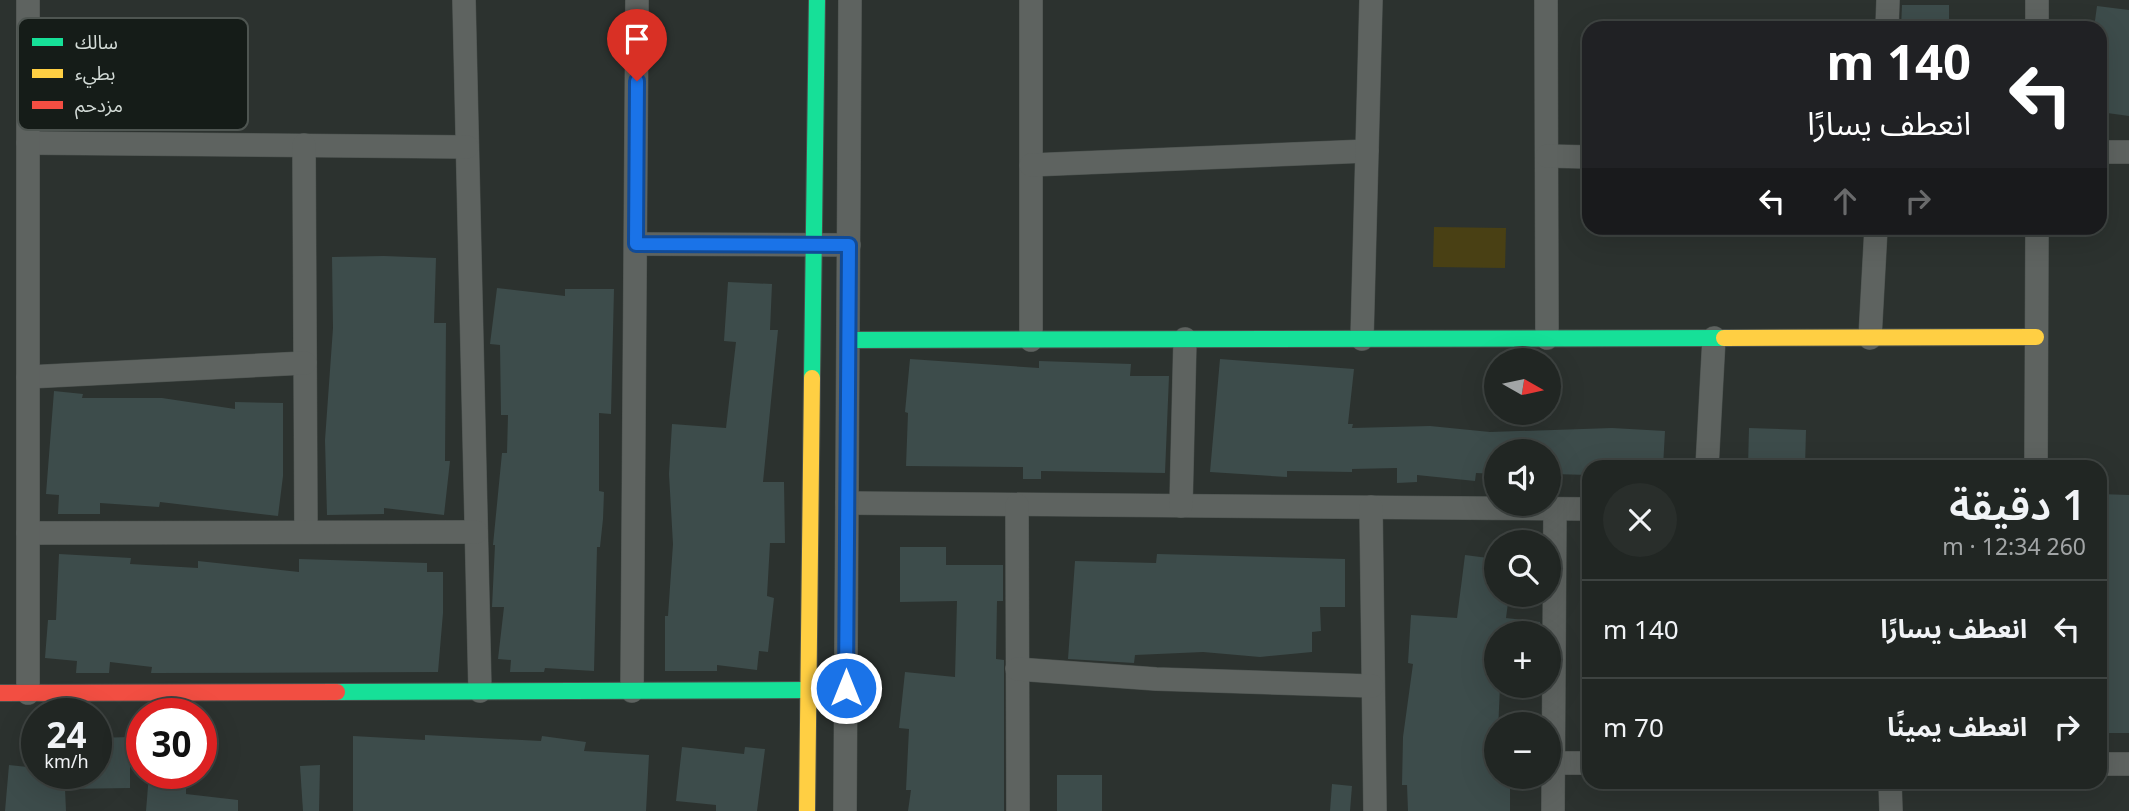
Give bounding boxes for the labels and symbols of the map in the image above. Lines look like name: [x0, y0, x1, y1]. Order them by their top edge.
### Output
pin: [607, 9, 667, 81]
legend: [18, 18, 248, 130]
text: سالك: [75, 29, 118, 55]
text: بطيء: [75, 60, 115, 88]
text: مزدحم: [75, 92, 123, 120]
north arrow: [1484, 348, 1561, 425]
position arrow: [809, 651, 883, 725]
speed limit sign: 30: [126, 698, 217, 789]

